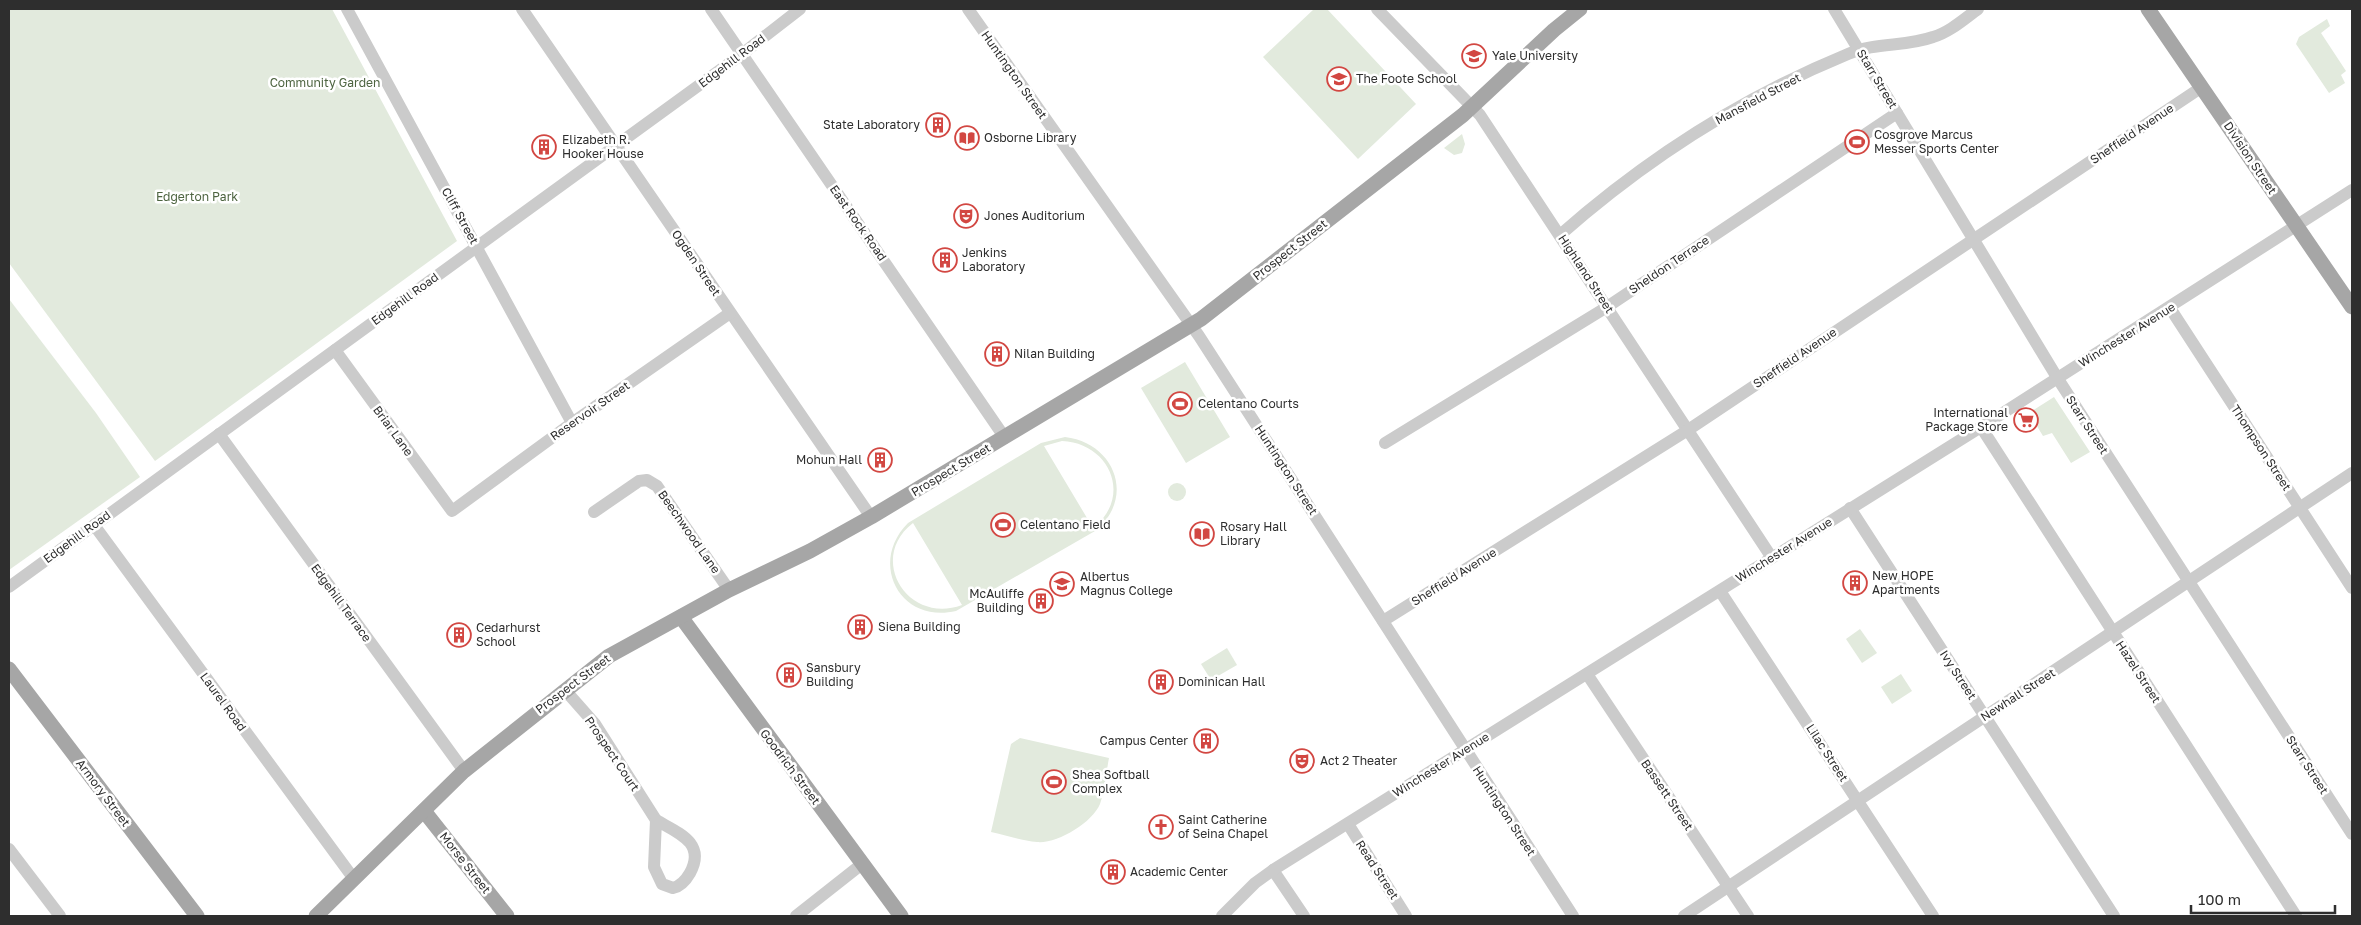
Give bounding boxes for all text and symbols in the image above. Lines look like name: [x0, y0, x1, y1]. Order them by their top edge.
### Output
street label: Huntington Street: [978, 28, 1051, 122]
street label: Edgehill Road: [695, 31, 768, 91]
school or university icon: Yale University: [1461, 43, 1487, 69]
street label: Starr Street: [1854, 46, 1901, 111]
place label: Yale University: [1492, 48, 1578, 63]
school or university icon: The Foote School: [1326, 66, 1352, 92]
street label: Mansfield Street: [1712, 70, 1803, 127]
place label: The Foote School: [1356, 71, 1457, 86]
park label: Community Garden: [270, 75, 380, 90]
street label: Sheffield Avenue: [2087, 100, 2176, 167]
building icon: State Laboratory: [925, 112, 951, 138]
place label: State Laboratory: [823, 117, 920, 132]
street label: Division Street: [2221, 119, 2280, 197]
library icon: Osborne Library: [954, 125, 980, 151]
place label: Cosgrove Marcus Messer Sports Center: [1874, 127, 1999, 156]
sports icon: Cosgrove Marcus Messer Sports Center: [1844, 129, 1870, 155]
place label: Osborne Library: [984, 130, 1077, 145]
place label: Elizabeth R. Hooker House: [562, 132, 644, 161]
building icon: Elizabeth R. Hooker House: [531, 134, 557, 160]
street label: East Rock Road: [827, 182, 890, 264]
street label: Cliff Street: [439, 185, 482, 247]
park label: Edgerton Park: [156, 189, 238, 204]
theatre icon: Jones Auditorium: [953, 203, 979, 229]
place label: Jones Auditorium: [984, 208, 1085, 223]
street label: Prospect Street: [1250, 216, 1330, 283]
street label: Ogden Street: [669, 227, 724, 299]
street label: Highland Street: [1555, 231, 1618, 316]
street label: Sheldon Terrace: [1626, 232, 1712, 297]
place label: Jenkins Laboratory: [962, 245, 1026, 274]
building icon: Jenkins Laboratory: [932, 247, 958, 273]
street label: Edgehill Road: [368, 269, 441, 328]
street label: Winchester Avenue: [2076, 299, 2178, 370]
street label: Sheffield Avenue: [1750, 324, 1839, 391]
building icon: Nilan Building: [984, 341, 1010, 367]
place label: Nilan Building: [1014, 346, 1095, 361]
street label: Reservoir Street: [547, 378, 632, 444]
sports icon: Celentano Courts: [1167, 391, 1193, 417]
street label: Starr Street: [2063, 393, 2112, 457]
place label: Celentano Courts: [1198, 396, 1299, 411]
street label: Thompson Street: [2228, 402, 2295, 494]
street label: Briar Lane: [370, 403, 417, 459]
place label: International Package Store: [1925, 405, 2008, 434]
supermarket icon: International Package Store: [2013, 407, 2039, 433]
street label: Huntington Street: [1252, 422, 1321, 518]
street label: Prospect Street: [908, 440, 993, 499]
building icon: Mohun Hall: [867, 447, 893, 473]
place label: Mohun Hall: [796, 452, 862, 467]
street label: Beechwood Lane: [655, 487, 724, 576]
street label: Edgehill Road: [40, 507, 113, 566]
sports icon: Celentano Field: [990, 512, 1016, 538]
street label: Winchester Avenue: [1733, 514, 1835, 585]
place label: Celentano Field: [1020, 517, 1111, 532]
place label: Rosary Hall Library: [1220, 519, 1287, 548]
library icon: Rosary Hall Library: [1189, 521, 1215, 547]
street label: Sheffield Avenue: [1408, 544, 1499, 609]
street label: Edgehill Terrace: [308, 561, 375, 645]
place label: New HOPE Apartments: [1872, 568, 1940, 597]
place label: Albertus Magnus College: [1080, 569, 1173, 598]
building icon: New HOPE Apartments: [1842, 570, 1868, 596]
school or university icon: Albertus Magnus College: [1049, 571, 1075, 597]
place label: McAuliffe Building: [969, 586, 1024, 615]
building icon: McAuliffe Building: [1028, 588, 1054, 614]
building icon: Siena Building: [847, 614, 873, 640]
place label: Siena Building: [878, 619, 961, 634]
place label: Cedarhurst School: [476, 620, 541, 649]
building icon: Cedarhurst School: [446, 622, 472, 648]
street label: Hazel Street: [2113, 638, 2164, 706]
street label: Ivy Street: [1937, 647, 1980, 702]
street label: Prospect Street: [532, 650, 613, 717]
place label: Sansbury Building: [806, 660, 861, 689]
building icon: Sansbury Building: [776, 662, 802, 688]
street label: Newhall Street: [1978, 665, 2058, 724]
street label: Laurel Road: [197, 669, 250, 734]
building icon: Dominican Hall: [1148, 669, 1174, 695]
place label: Dominican Hall: [1178, 674, 1265, 689]
street label: Prospect Court: [582, 713, 643, 794]
street label: Lilac Street: [1803, 721, 1852, 785]
street label: Goodrich Street: [757, 726, 824, 808]
building icon: Campus Center: [1193, 728, 1219, 754]
street label: Winchester Avenue: [1390, 729, 1492, 800]
place label: Campus Center: [1100, 733, 1188, 748]
street label: Starr Street: [2283, 733, 2332, 797]
theatre icon: Act 2 Theater: [1289, 748, 1315, 774]
place label: Act 2 Theater: [1320, 753, 1397, 768]
street label: Armory Street: [73, 756, 134, 830]
street label: Bassett Street: [1638, 756, 1697, 833]
street label: Huntington Street: [1470, 763, 1539, 859]
place label: Shea Softball Complex: [1072, 767, 1150, 796]
sports icon: Shea Softball Complex: [1041, 769, 1067, 795]
place label: Saint Catherine of Seina Chapel: [1178, 812, 1268, 841]
church icon: Saint Catherine of Seina Chapel: [1148, 814, 1174, 840]
street label: Morse Street: [437, 829, 494, 897]
street label: Read Street: [1353, 837, 1402, 902]
building icon: Academic Center: [1100, 859, 1126, 885]
place label: Academic Center: [1130, 864, 1228, 879]
scale bar: [2191, 882, 2335, 914]
text: 100 m: [2198, 890, 2241, 908]

